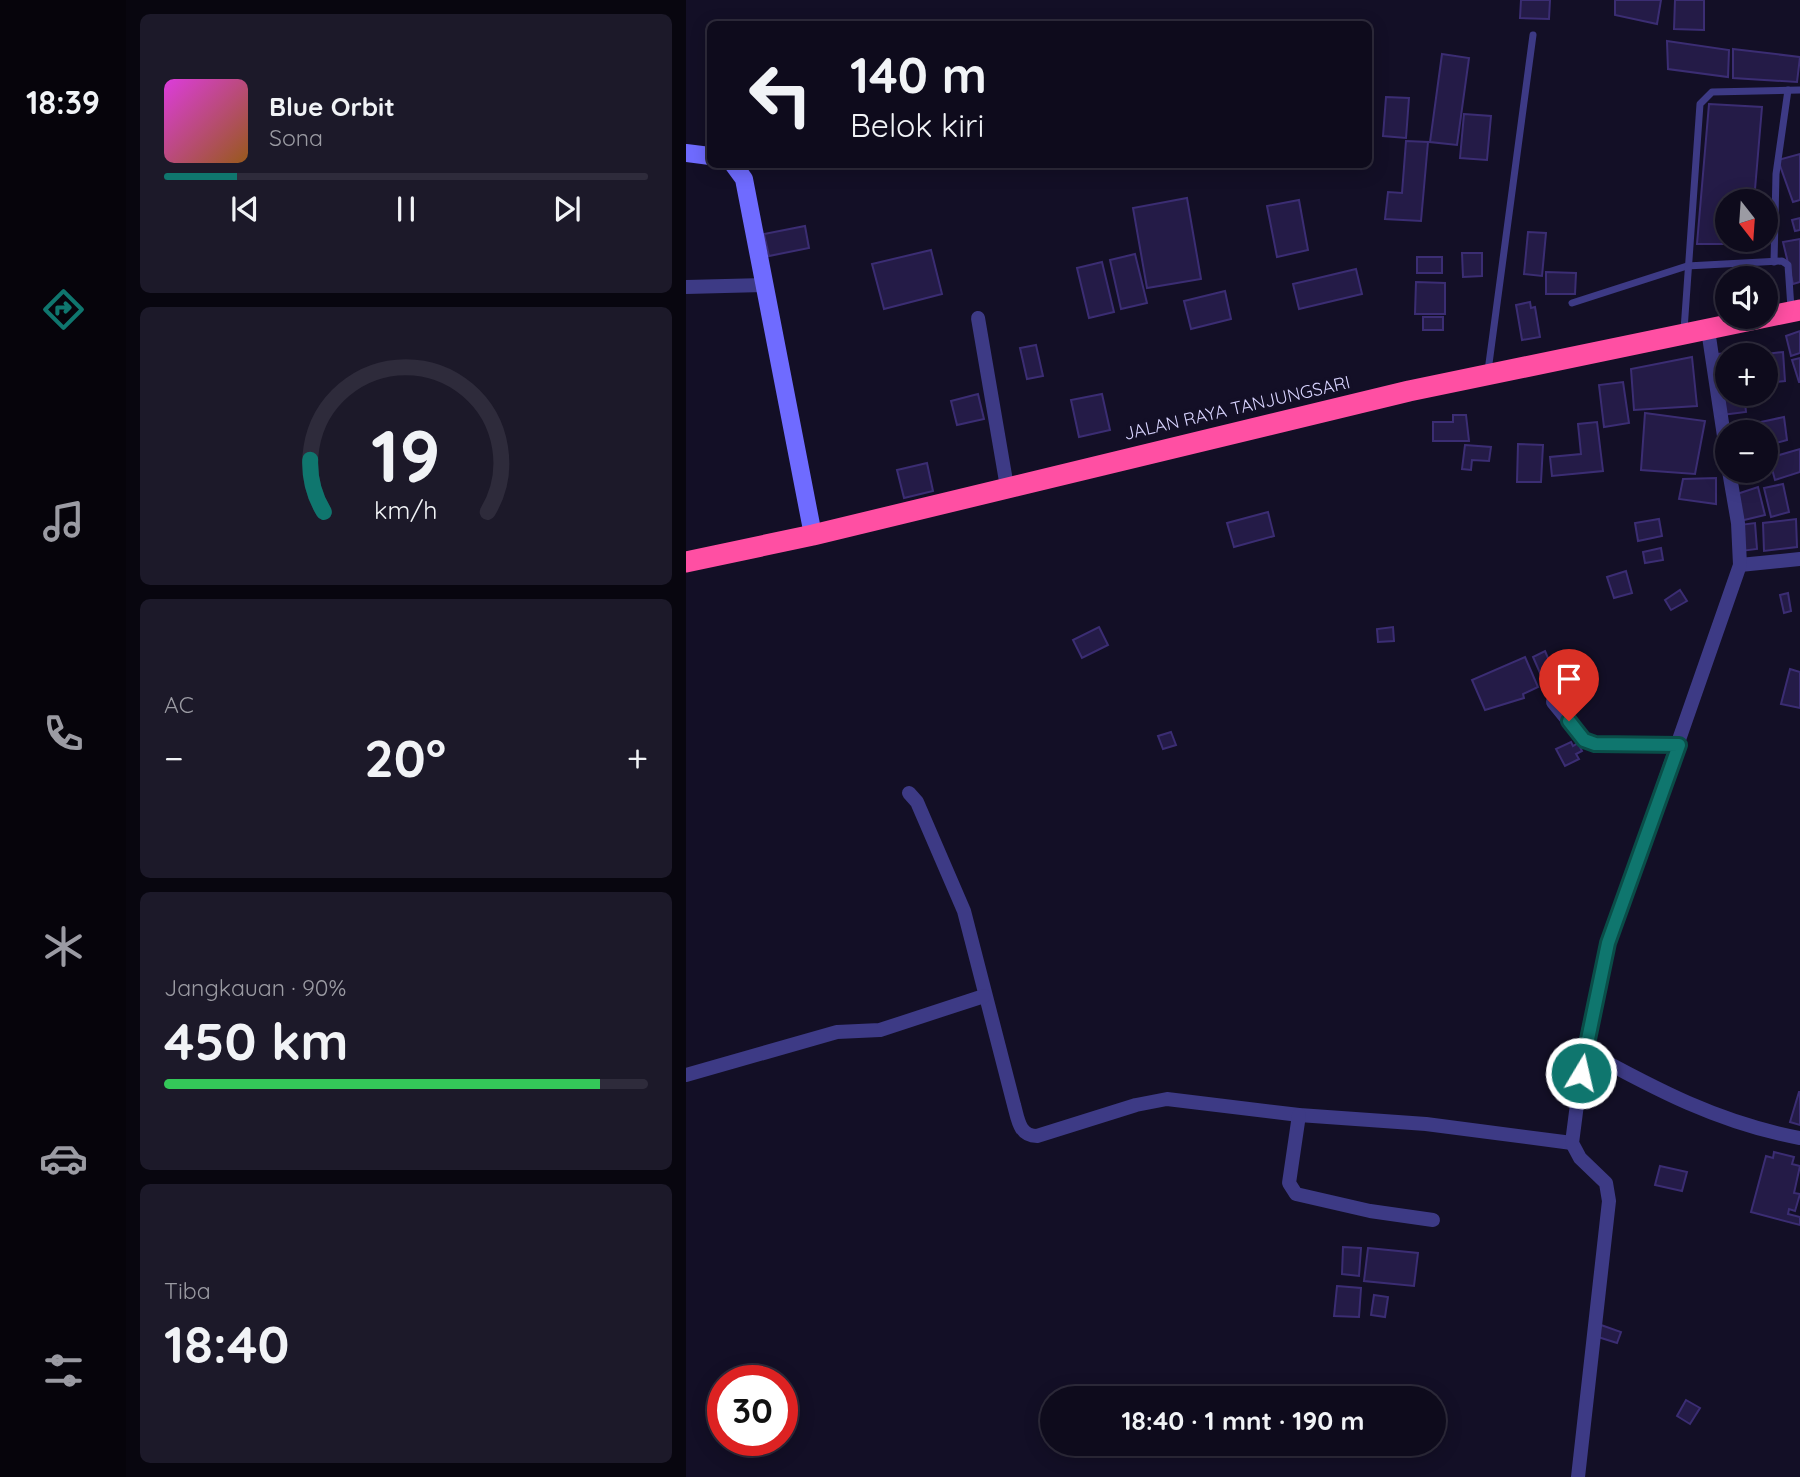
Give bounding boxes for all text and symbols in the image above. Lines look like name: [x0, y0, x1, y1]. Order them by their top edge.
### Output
text: 140 m: [850, 44, 987, 105]
icon: left: [735, 49, 826, 140]
text: 18:39: [26, 82, 100, 122]
text: Blue Orbit: [269, 90, 395, 123]
text: Belok kiri: [850, 105, 984, 145]
text: Sona: [269, 123, 323, 152]
north arrow: [1715, 189, 1778, 252]
map controls: [1715, 189, 1778, 483]
icon: previous: [226, 190, 264, 228]
icon: pause: [387, 190, 425, 228]
icon: next: [548, 190, 586, 228]
button: sound: [1715, 266, 1778, 329]
icon: directions: [39, 285, 88, 334]
button: +: [1715, 343, 1778, 406]
street label: JALAN RAYA TANJUNGSARI: [1122, 370, 1352, 445]
text: 19: [371, 409, 441, 500]
button: −: [1715, 420, 1778, 483]
text: km/h: [374, 494, 438, 525]
icon: music: [39, 497, 88, 546]
pin: [1539, 649, 1599, 721]
icon: arrive: [1550, 660, 1588, 698]
text: AC: [164, 690, 194, 719]
icon: phone: [39, 709, 88, 758]
text: 20°: [364, 725, 446, 790]
text: −: [164, 734, 184, 782]
text: +: [627, 734, 648, 782]
icon: climate: [39, 922, 88, 971]
text: Jangkauan · 90%: [164, 973, 346, 1002]
text: 450 km: [164, 1008, 349, 1073]
position arrow: [1544, 1036, 1618, 1110]
icon: car: [39, 1134, 88, 1183]
text: Tiba: [164, 1276, 211, 1305]
text: 18:40: [164, 1311, 289, 1376]
icon: filters: [39, 1346, 88, 1395]
speed limit sign: 30: [707, 1365, 798, 1456]
text: 18:40 · 1 mnt · 190 m: [1122, 1404, 1364, 1437]

